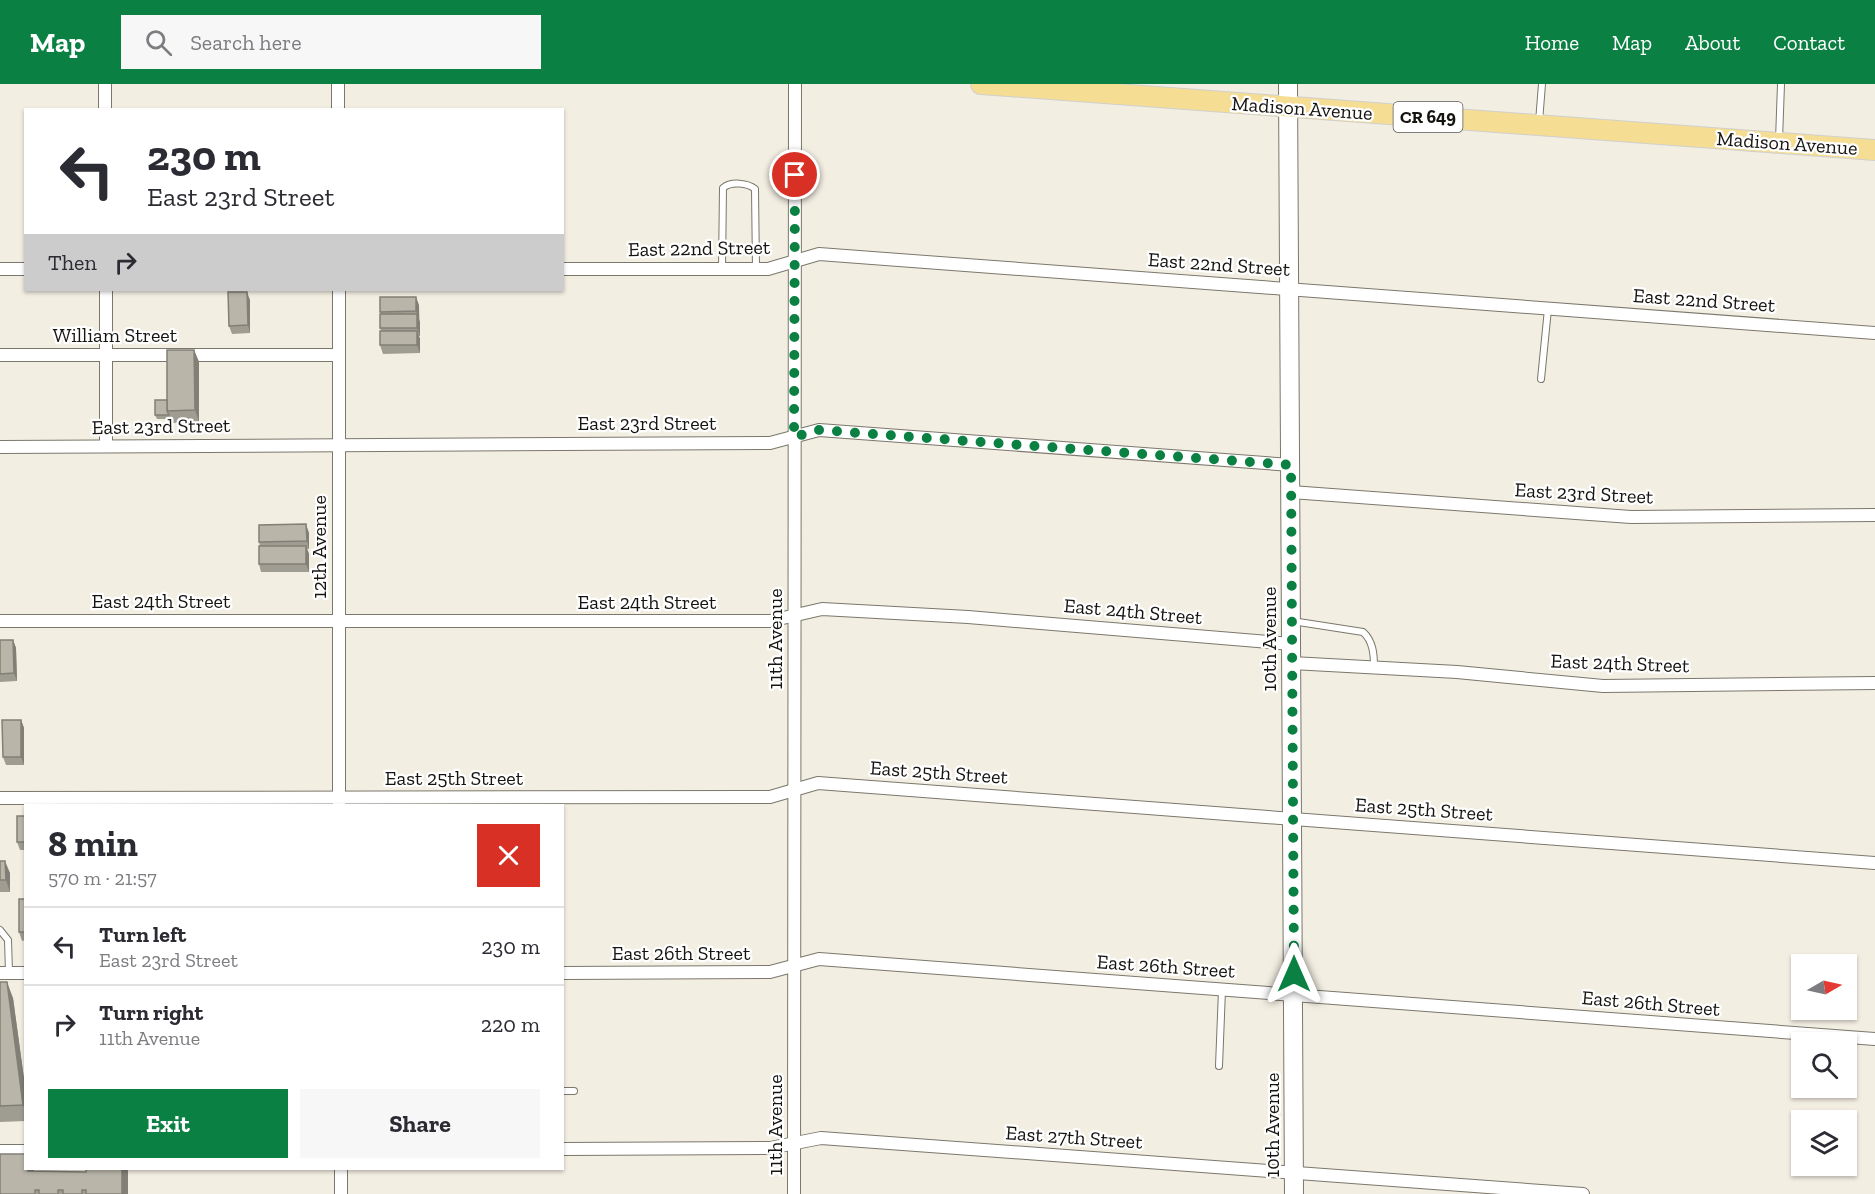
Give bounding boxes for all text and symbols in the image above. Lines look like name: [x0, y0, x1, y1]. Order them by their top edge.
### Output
search box: [121, 15, 541, 69]
text: Map: [30, 26, 85, 59]
icon: search: [142, 26, 175, 59]
text: Search here: [190, 29, 302, 56]
text: Home: [1525, 30, 1579, 55]
text: Map: [1612, 30, 1652, 55]
text: About: [1685, 30, 1740, 55]
text: Contact: [1773, 30, 1845, 55]
street label: Madison Avenue: [1231, 91, 1373, 125]
road number: CR 649: [1394, 102, 1462, 132]
street label: Madison Avenue: [1716, 126, 1858, 160]
text: 230 m: [147, 130, 261, 181]
icon: left: [48, 132, 126, 210]
pin: [769, 149, 820, 200]
icon: arrive: [778, 158, 811, 191]
text: East 23rd Street: [147, 181, 334, 213]
street label: East 22nd Street: [628, 235, 771, 261]
icon: right: [109, 246, 142, 279]
street label: East 22nd Street: [1147, 247, 1291, 281]
text: Then: [48, 249, 97, 276]
street label: East 22nd Street: [1632, 283, 1776, 317]
street label: William Street: [53, 323, 178, 347]
street label: East 23rd Street: [578, 411, 717, 435]
street label: East 23rd Street: [91, 413, 231, 439]
street label: East 23rd Street: [1514, 477, 1655, 509]
street label: 12th Avenue: [307, 495, 331, 599]
street label: 10th Avenue: [1257, 587, 1281, 691]
street label: 11th Avenue: [763, 588, 787, 690]
street label: East 24th Street: [92, 589, 231, 613]
street label: East 24th Street: [578, 590, 717, 614]
street label: East 24th Street: [1063, 593, 1204, 629]
street label: East 24th Street: [1550, 649, 1690, 677]
street label: East 25th Street: [869, 755, 1009, 789]
street label: East 25th Street: [385, 766, 524, 790]
street label: East 25th Street: [1354, 792, 1494, 826]
text: 8 min: [48, 822, 138, 865]
button: close: [477, 824, 540, 887]
text: 570 m · 21:57: [48, 866, 157, 890]
text: Turn left: [99, 921, 186, 948]
icon: left: [48, 930, 81, 963]
text: 230 m: [481, 933, 540, 960]
street label: East 26th Street: [612, 941, 751, 965]
position arrow: [1262, 942, 1326, 1006]
text: East 23rd Street: [99, 948, 238, 972]
street label: East 26th Street: [1096, 949, 1237, 983]
north arrow: [1791, 954, 1857, 1020]
map controls: [1791, 954, 1857, 1176]
street label: East 26th Street: [1581, 985, 1722, 1021]
text: Turn right: [99, 999, 203, 1026]
icon: right: [48, 1008, 81, 1041]
text: 220 m: [481, 1011, 540, 1038]
text: 11th Avenue: [99, 1026, 200, 1050]
button: search: [1791, 1032, 1857, 1098]
street label: 10th Avenue: [1260, 1073, 1284, 1177]
street label: 11th Avenue: [763, 1074, 787, 1176]
button: Exit: [48, 1089, 288, 1158]
button: Share: [300, 1089, 540, 1158]
button: layers: [1791, 1110, 1857, 1176]
street label: East 27th Street: [1005, 1120, 1144, 1154]

